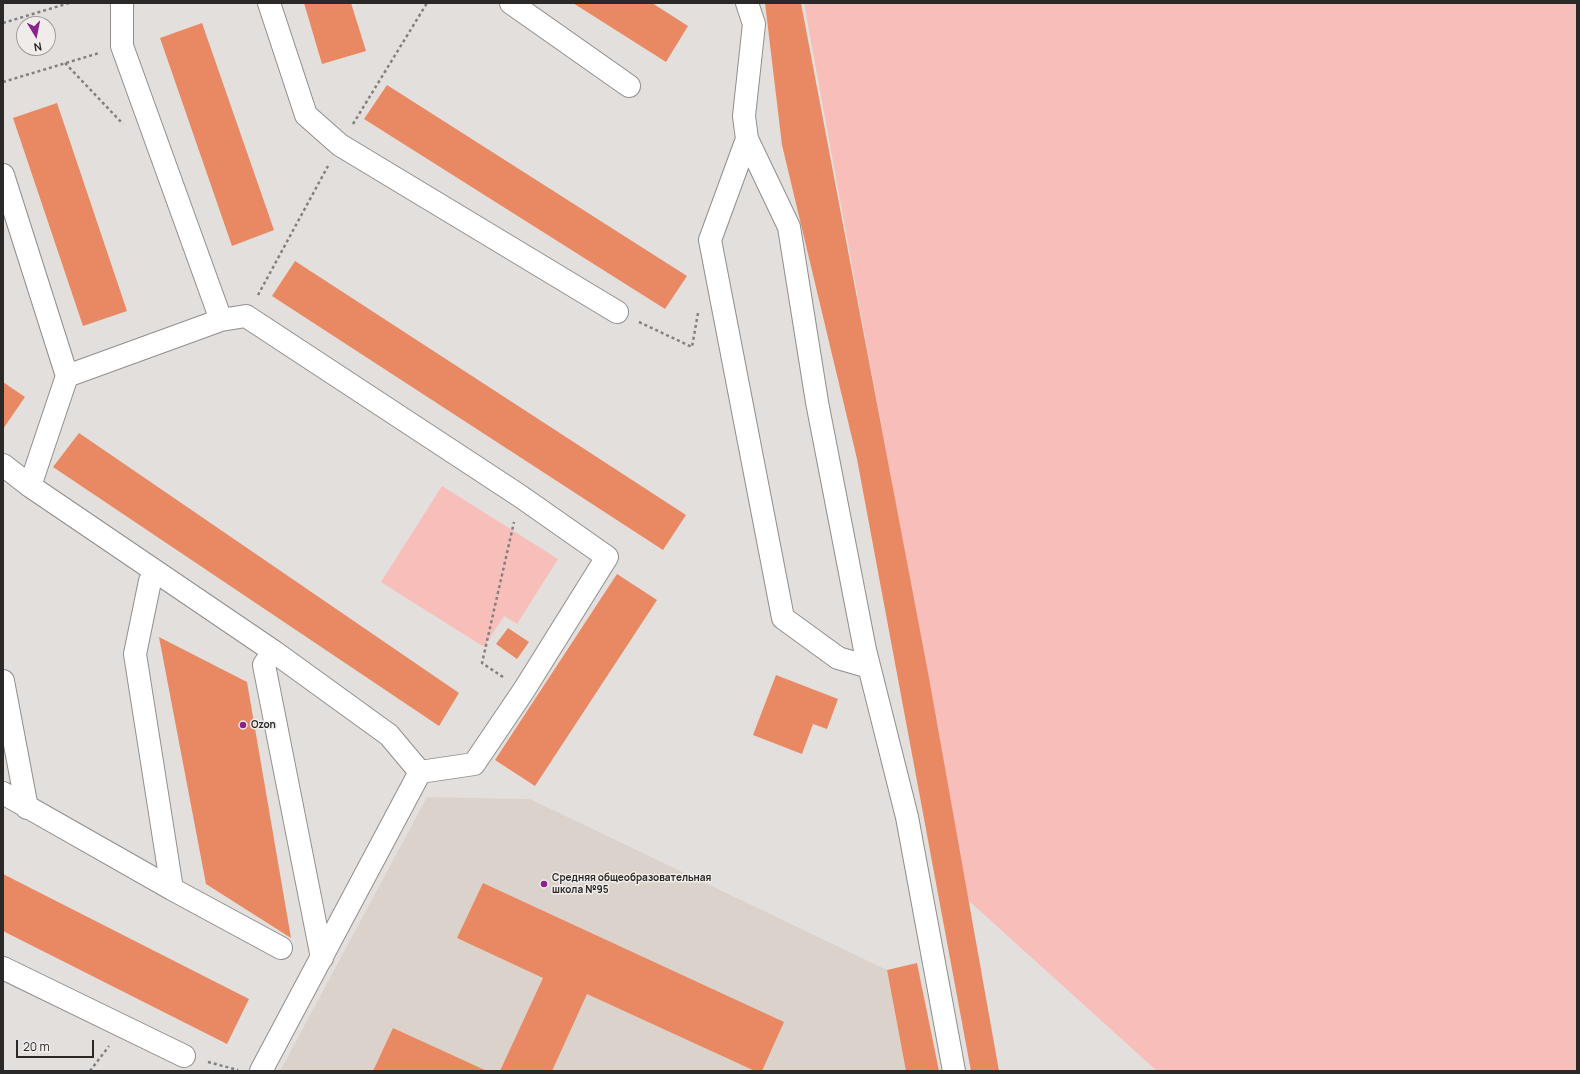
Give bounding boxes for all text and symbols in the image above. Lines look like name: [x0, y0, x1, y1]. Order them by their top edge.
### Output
north arrow: [16, 16, 56, 56]
text: N: [33, 39, 43, 55]
place label: Ozon: [251, 719, 276, 731]
marker: Ozon: [238, 720, 248, 730]
place label: Средняя общеобразовательная школа №95: [552, 872, 711, 896]
marker: Средняя общеобразовательная школа №95: [539, 879, 549, 889]
scale bar: [18, 1032, 96, 1058]
text: 20 m: [23, 1038, 50, 1055]

